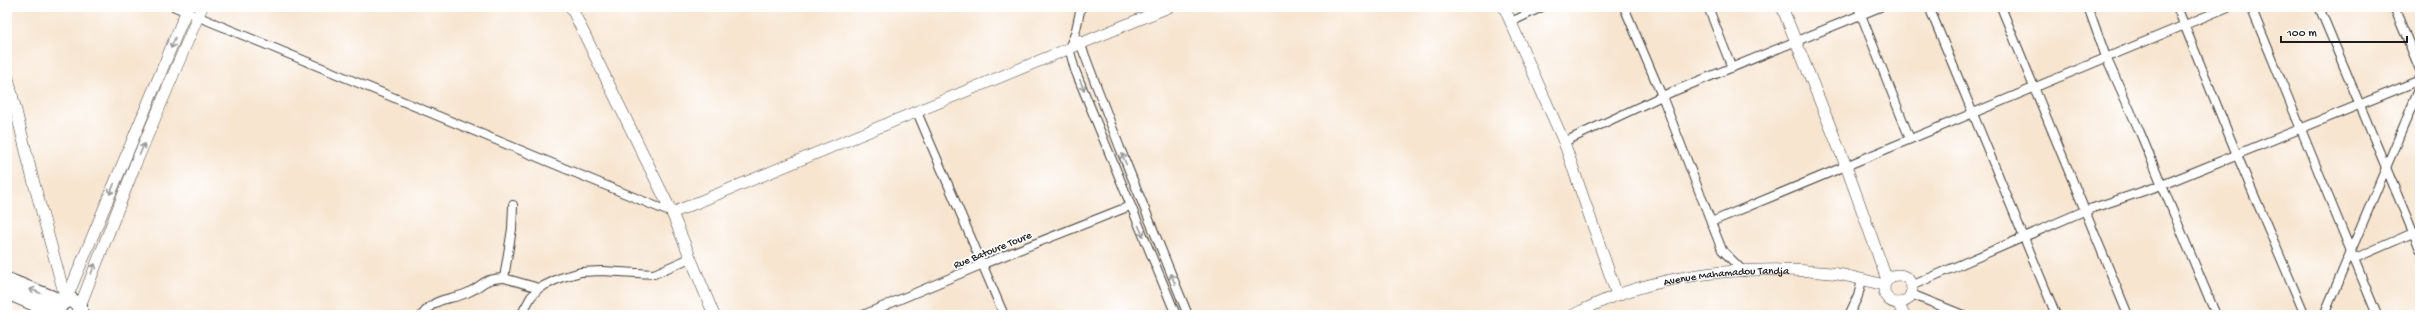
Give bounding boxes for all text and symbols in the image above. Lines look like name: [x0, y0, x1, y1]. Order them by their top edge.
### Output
scale bar: [2281, 18, 2407, 44]
text: 100 m: [2286, 27, 2317, 41]
one-way arrow: [168, 37, 176, 49]
one-way arrow: [1078, 78, 1086, 90]
one-way arrow: [139, 143, 146, 155]
one-way arrow: [1120, 153, 1128, 165]
one-way arrow: [108, 182, 115, 194]
one-way arrow: [1138, 225, 1145, 237]
street label: Rue Batoure Toure: [952, 230, 1034, 272]
one-way arrow: [90, 264, 98, 276]
street label: Avenue Mahamadou Tandja: [1662, 266, 1790, 289]
one-way arrow: [1169, 274, 1176, 286]
one-way arrow: [29, 286, 41, 294]

